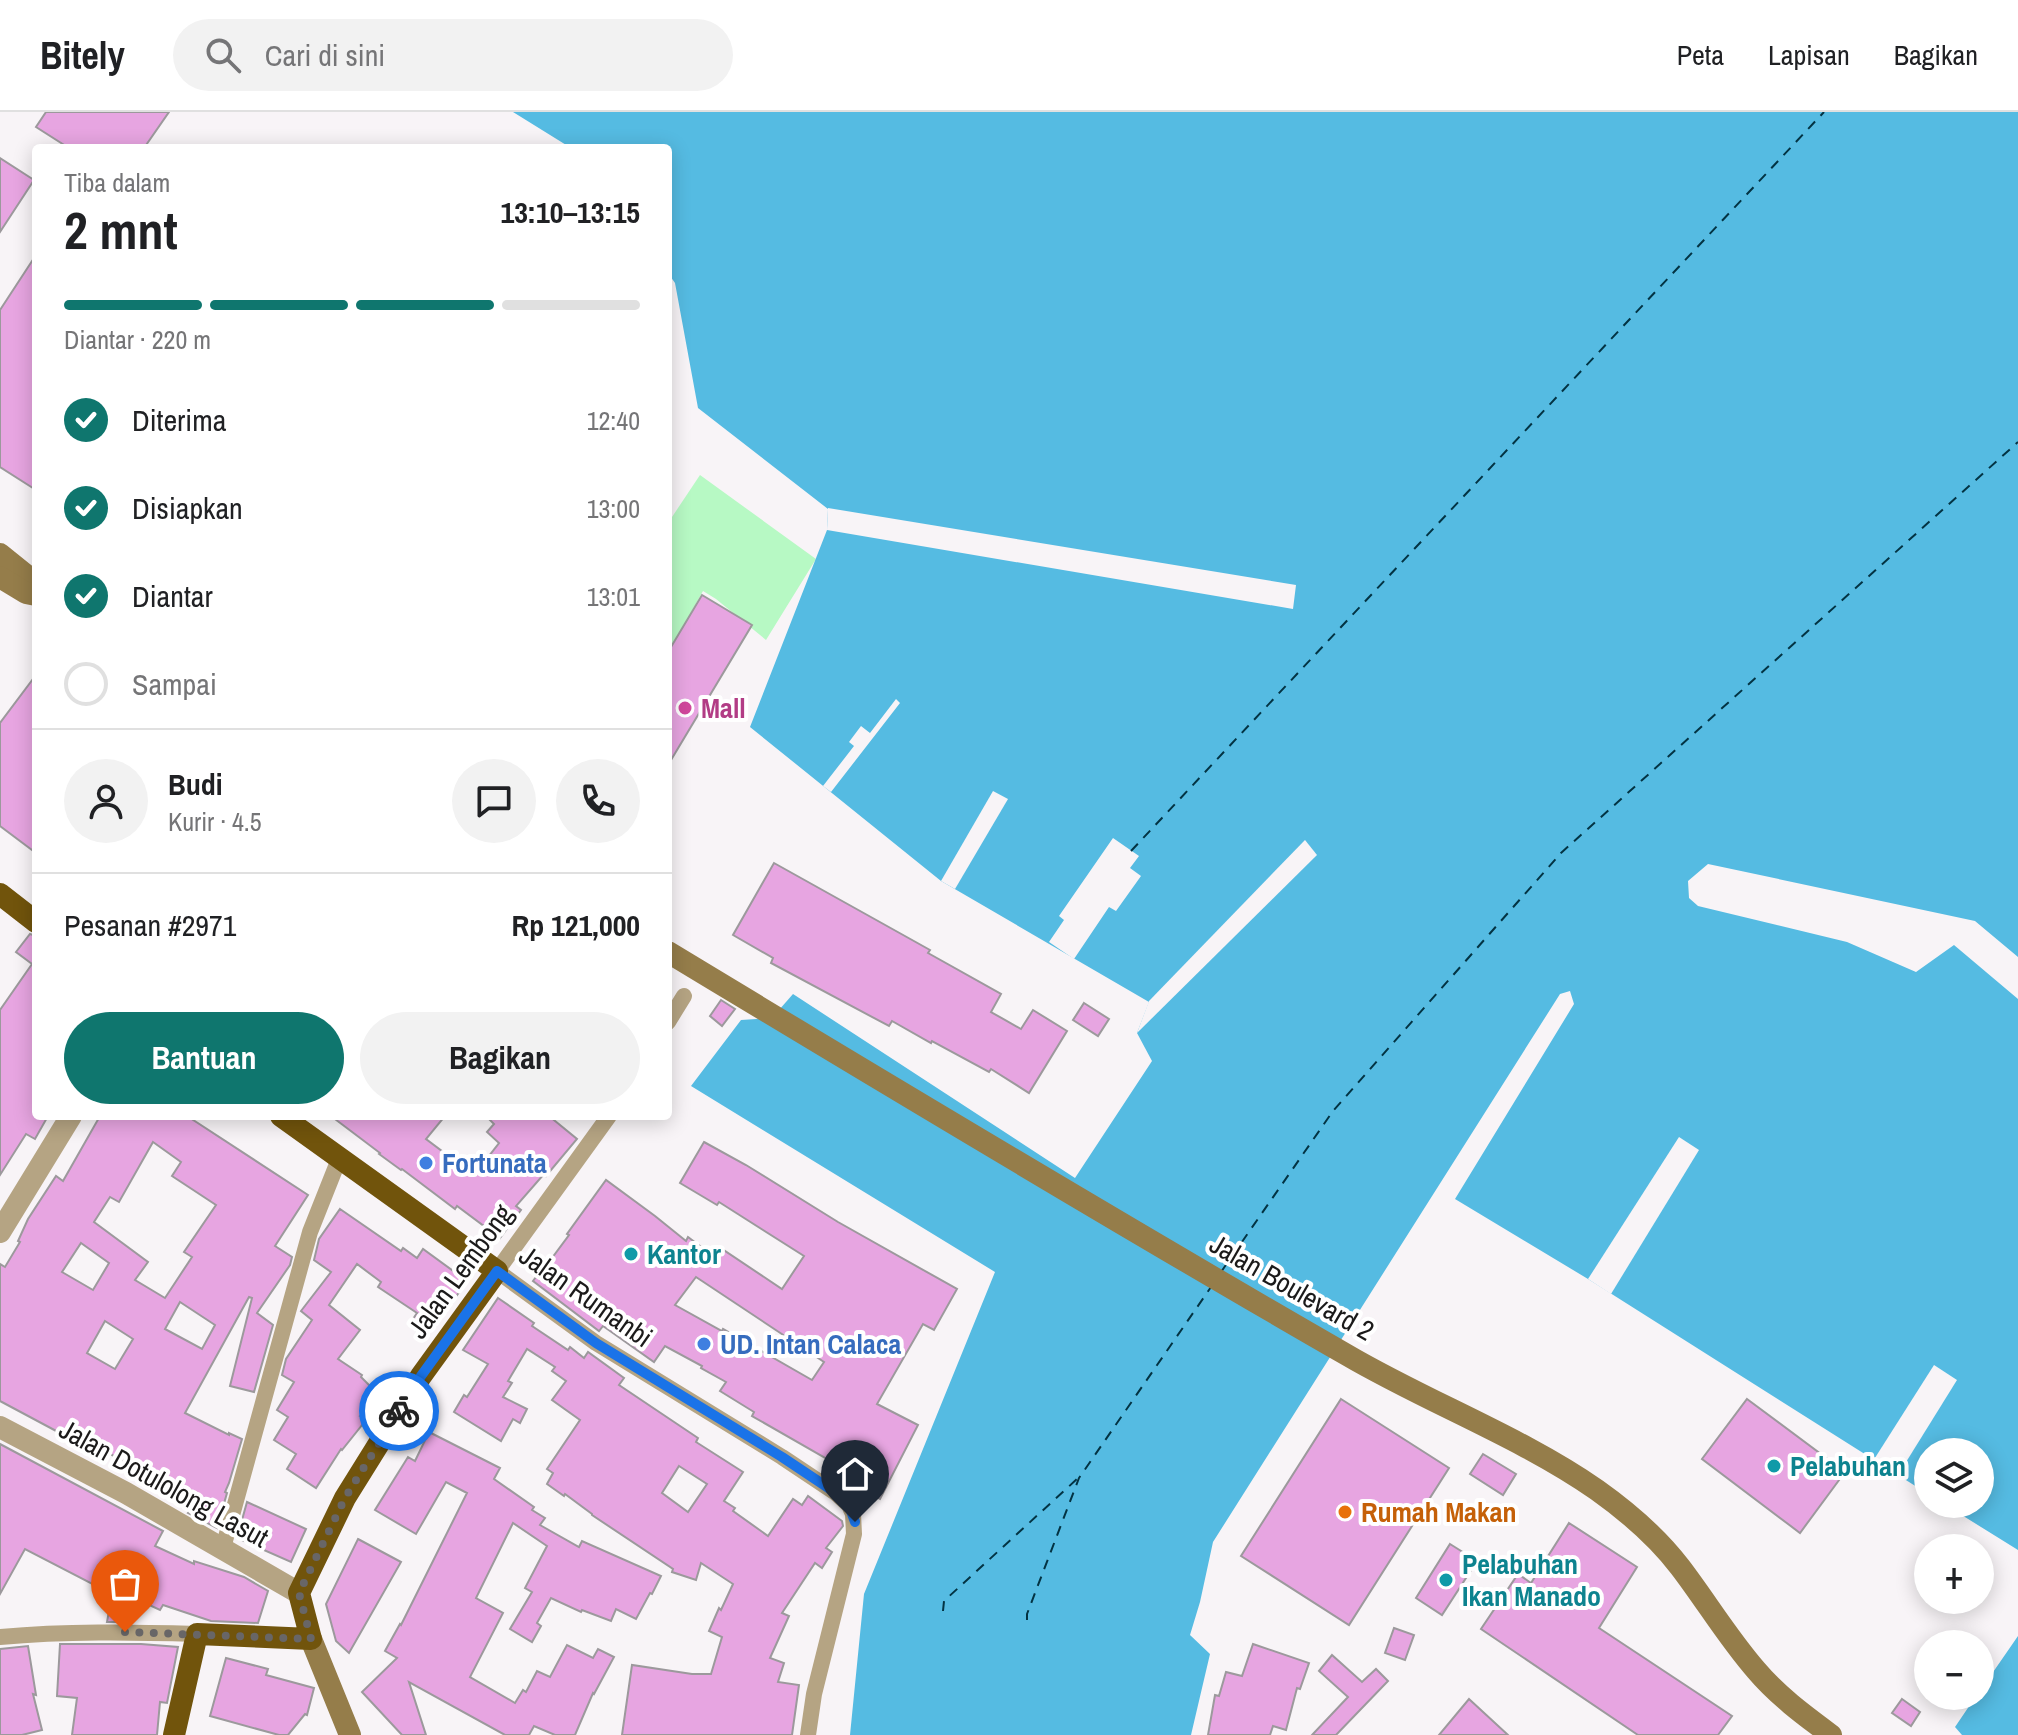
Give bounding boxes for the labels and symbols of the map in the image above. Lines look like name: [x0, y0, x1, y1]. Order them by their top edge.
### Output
place label: Mall: [701, 689, 746, 727]
marker: Mall: [676, 699, 694, 717]
place label: Fortunata: [442, 1144, 547, 1182]
marker: Fortunata: [417, 1154, 435, 1172]
street label: Jalan Lembong: [398, 1196, 522, 1346]
street label: Jalan Boulevard 2: [1203, 1225, 1381, 1349]
place label: Kantor: [647, 1235, 721, 1273]
street label: Jalan Rumanbi: [512, 1236, 660, 1356]
marker: Kantor: [622, 1245, 640, 1263]
place label: UD. Intan Calaca: [720, 1325, 901, 1363]
marker: UD. Intan Calaca: [695, 1335, 713, 1353]
courier: [359, 1371, 439, 1451]
street label: Jalan Dotulolong Lasut: [53, 1410, 275, 1556]
pin: [821, 1440, 889, 1522]
place label: Pelabuhan: [1790, 1447, 1906, 1485]
marker: Pelabuhan: [1765, 1457, 1783, 1475]
place label: Rumah Makan: [1361, 1493, 1517, 1531]
marker: Rumah Makan: [1336, 1503, 1354, 1521]
place label: Pelabuhan Ikan Manado: [1462, 1545, 1601, 1615]
pin: [91, 1550, 159, 1632]
marker: Pelabuhan Ikan Manado: [1437, 1571, 1455, 1589]

